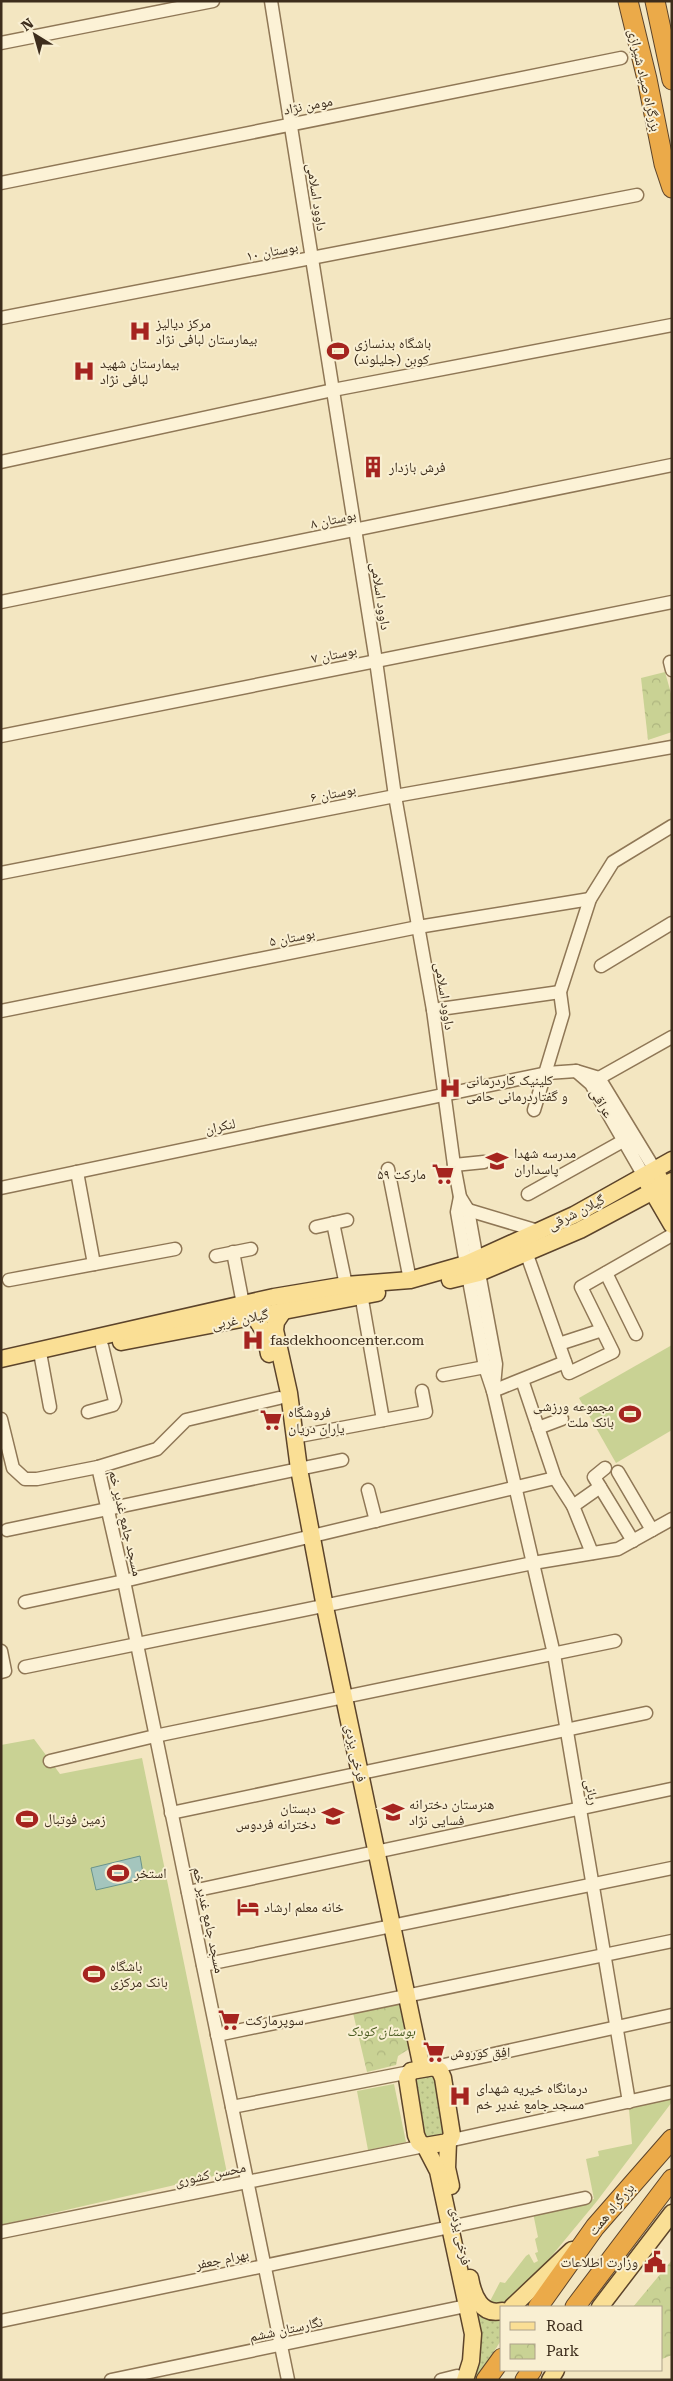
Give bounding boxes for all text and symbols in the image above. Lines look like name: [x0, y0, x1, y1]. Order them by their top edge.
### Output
north arrow: [10, 10, 60, 60]
text: N: [18, 15, 36, 34]
street label: بزرگراه صیاد شیرازی: [624, 27, 665, 133]
street label: مومن نژاد: [282, 92, 334, 119]
street label: داوود اسلامی: [303, 162, 330, 233]
street label: بوستان ۱۰: [245, 238, 300, 265]
place label: مرکز دیالیز بیمارستان لبافی نژاد: [155, 315, 258, 348]
hospital icon: مرکز دیالیز بیمارستان لبافی نژاد: [127, 318, 153, 344]
place label: باشگاه بدنسازی کوبن (جلیلوند): [354, 335, 431, 368]
sports icon: باشگاه بدنسازی کوبن (جلیلوند): [325, 338, 351, 364]
place label: بیمارستان شهید لبافی نژاد: [100, 355, 180, 388]
hospital icon: بیمارستان شهید لبافی نژاد: [71, 358, 97, 384]
building icon: فرش بازدار: [360, 454, 386, 480]
place label: فرش بازدار: [388, 459, 446, 476]
street label: بوستان ۸: [309, 506, 358, 533]
street label: داوود اسلامی: [367, 561, 394, 632]
street label: بوستان ۷: [310, 642, 359, 667]
street label: بوستان ۶: [309, 781, 358, 806]
street label: بوستان ۵: [268, 925, 317, 950]
street label: داوود اسلامی: [431, 961, 458, 1032]
place label: کلینیک کاردرمانی و گفتاردرمانی حامی: [466, 1072, 568, 1105]
hospital icon: کلینیک کاردرمانی و گفتاردرمانی حامی: [437, 1075, 463, 1101]
street label: عراقی: [586, 1085, 617, 1121]
street label: لنکران: [203, 1115, 237, 1138]
place label: مدرسه شهدا پاسداران: [514, 1145, 576, 1178]
school or university icon: مدرسه شهدا پاسداران: [484, 1148, 510, 1174]
supermarket icon: مارکت ۵۹: [430, 1161, 456, 1187]
place label: مارکت ۵۹: [377, 1166, 426, 1183]
street label: گیلان شرقی: [545, 1191, 608, 1234]
street label: گیلان غربی: [210, 1306, 270, 1333]
hospital icon: fasdekhooncenter.com: [240, 1327, 266, 1353]
place label: fasdekhooncenter.com: [270, 1332, 425, 1348]
place label: مجموعه ورزشی بانک ملت: [533, 1398, 614, 1430]
sports icon: مجموعه ورزشی بانک ملت: [617, 1401, 643, 1427]
place label: فروشگاه یاران دریان: [288, 1404, 345, 1437]
supermarket icon: فروشگاه یاران دریان: [258, 1407, 284, 1433]
street label: مسجد جامع غدیر خم: [104, 1468, 146, 1578]
street label: فرخی یزدی: [341, 1723, 370, 1784]
street label: ربانی: [581, 1778, 602, 1806]
place label: هنرستان دخترانه فسایی نژاد: [409, 1796, 494, 1829]
school or university icon: هنرستان دخترانه فسایی نژاد: [380, 1799, 406, 1825]
place label: دبستان دخترانه فردوس: [235, 1800, 316, 1833]
school or university icon: دبستان دخترانه فردوس: [320, 1803, 346, 1829]
sports icon: زمین فوتبال: [14, 1806, 40, 1832]
place label: زمین فوتبال: [44, 1811, 106, 1828]
sports icon: استخر: [105, 1860, 131, 1886]
place label: استخر: [133, 1865, 167, 1882]
street label: مسجد جامع غدیر خم: [188, 1865, 228, 1975]
hotel icon: خانه معلم ارشاد: [235, 1894, 261, 1920]
place label: خانه معلم ارشاد: [264, 1899, 344, 1917]
place label: باشگاه بانک مرکزی: [110, 1958, 168, 1991]
sports icon: باشگاه بانک مرکزی: [81, 1961, 107, 1987]
supermarket icon: سوپرمارکت: [216, 2007, 242, 2033]
place label: سوپرمارکت: [245, 2012, 304, 2029]
park label: بوستان کودک: [347, 2023, 415, 2040]
supermarket icon: افق کوروش: [421, 2039, 447, 2065]
place label: افق کوروش: [450, 2044, 510, 2062]
place label: درمانگاه خیریه شهدای مسجد جامع غدیر خم: [476, 2080, 588, 2114]
hospital icon: درمانگاه خیریه شهدای مسجد جامع غدیر خم: [447, 2083, 473, 2109]
street label: محسن کشوری: [173, 2159, 247, 2190]
street label: بزرگراه همت: [585, 2180, 638, 2239]
street label: فرخی یزدی: [447, 2206, 474, 2267]
street label: بهرام جعفر: [193, 2245, 251, 2275]
public building icon: وزارت اطلاعات: [642, 2249, 668, 2275]
place label: وزارت اطلاعات: [560, 2254, 638, 2271]
legend: [500, 2306, 663, 2371]
street label: نگارستان ششم: [248, 2313, 325, 2347]
text: Road: [546, 2317, 583, 2335]
text: Park: [546, 2342, 580, 2360]

